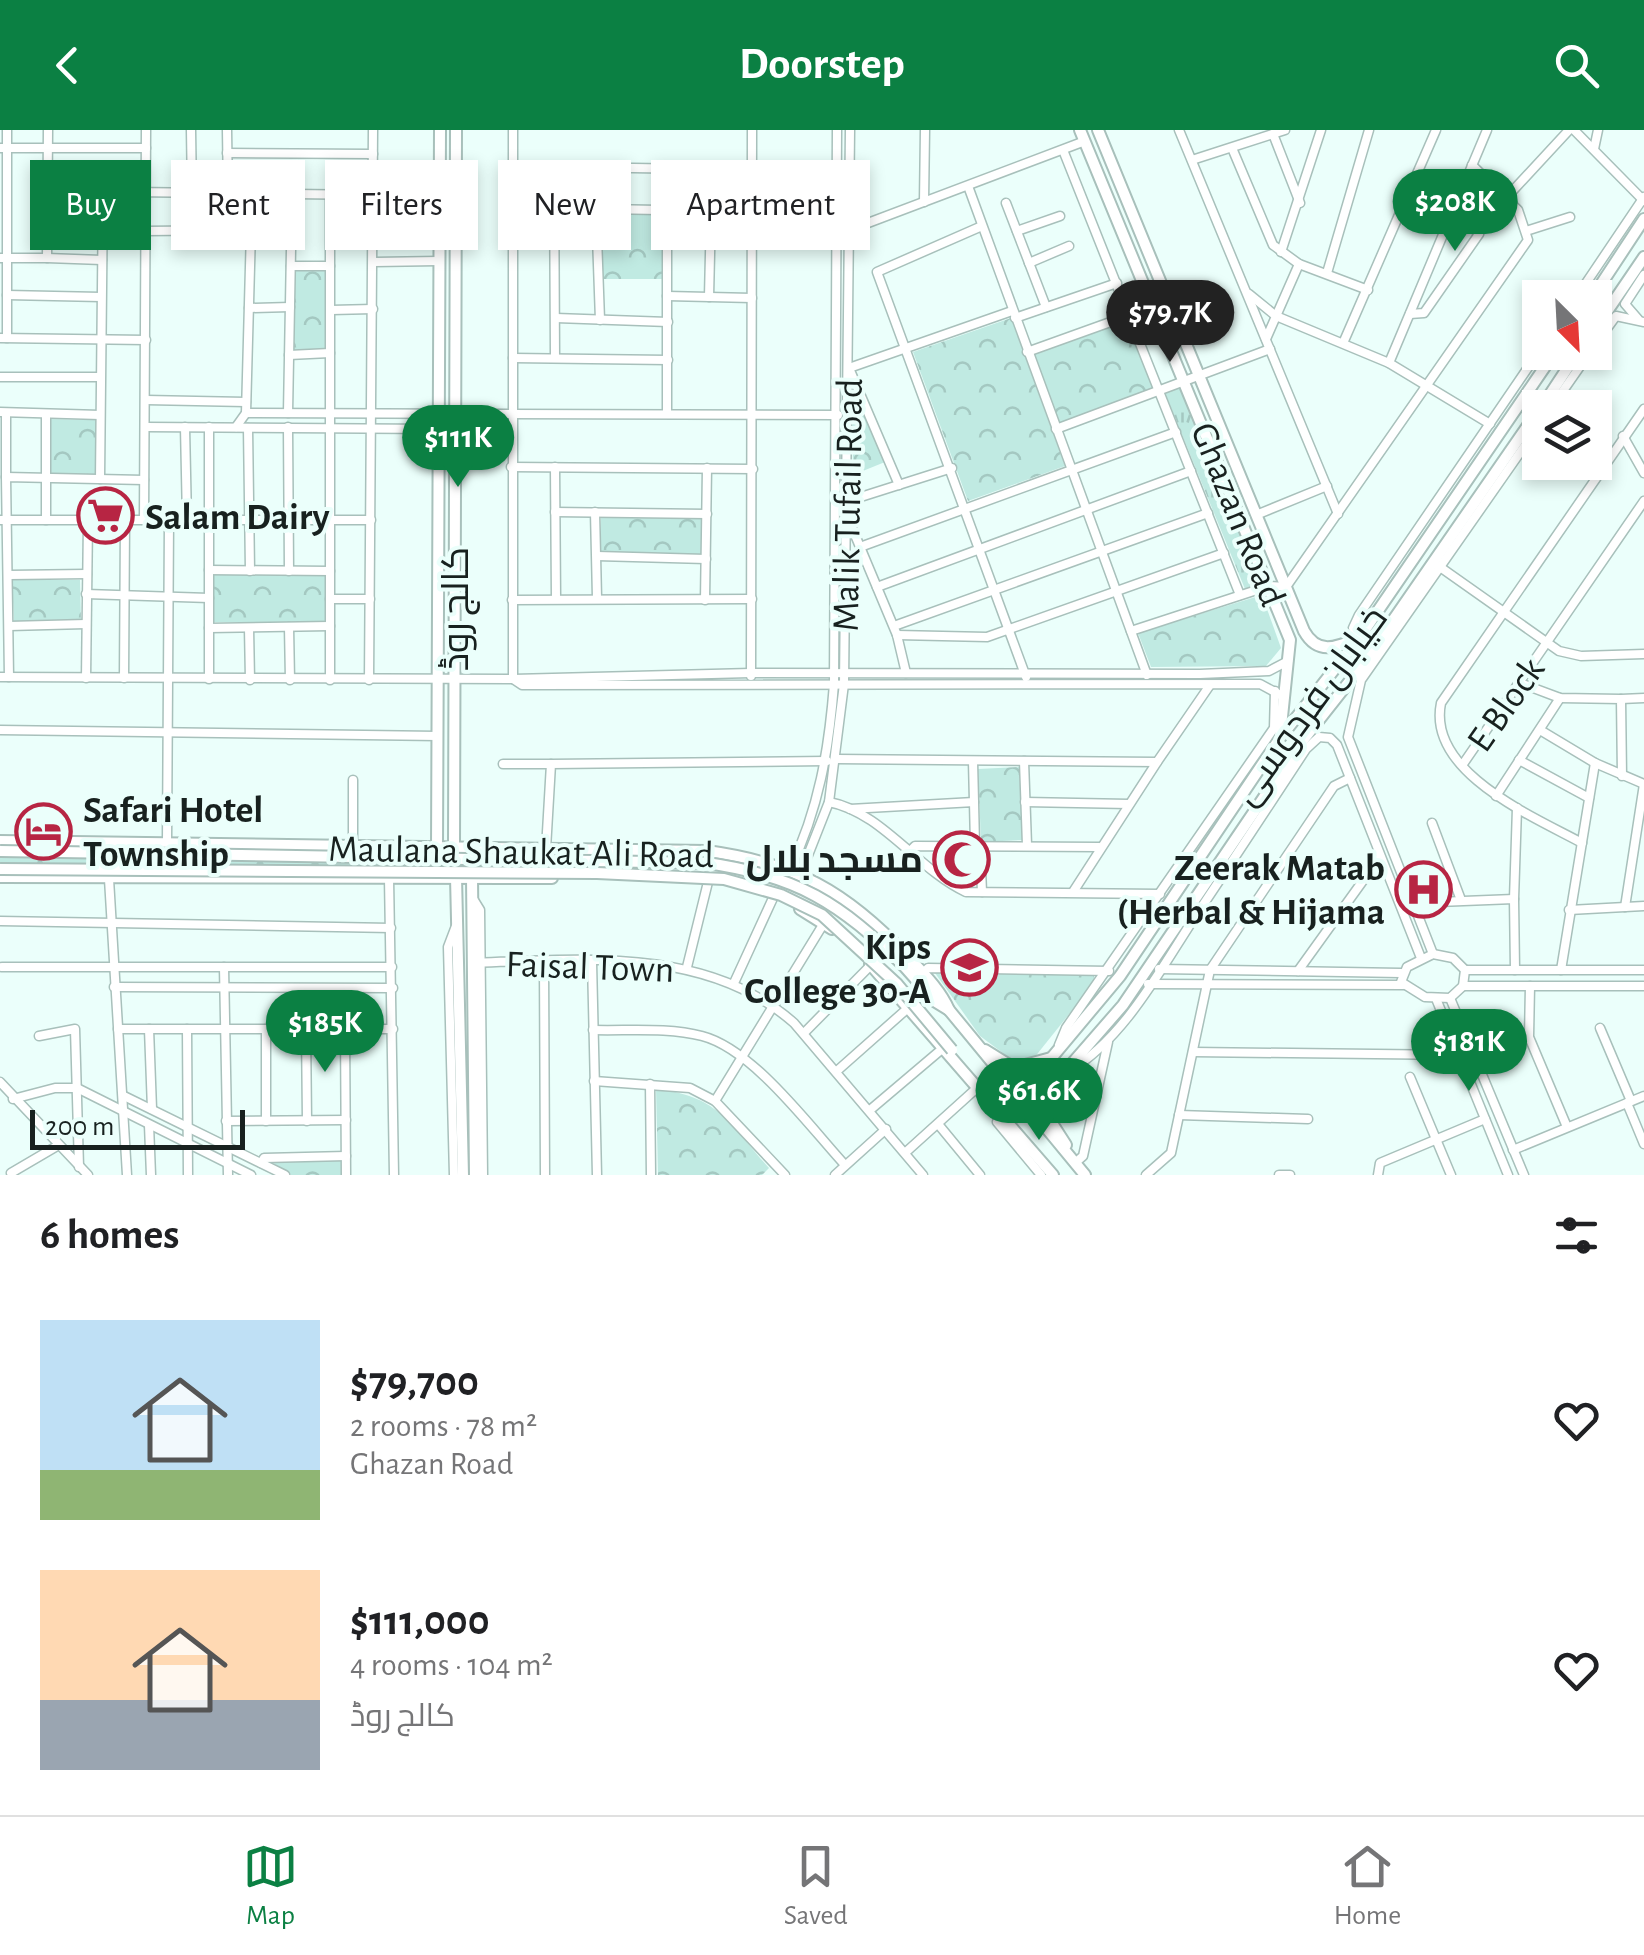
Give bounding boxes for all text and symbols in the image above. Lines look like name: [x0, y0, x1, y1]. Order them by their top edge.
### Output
icon: back: [40, 38, 95, 93]
icon: search: [1549, 38, 1604, 93]
text: Doorstep: [739, 42, 905, 87]
chip: Buy: [30, 160, 151, 250]
chip: Rent: [171, 160, 305, 250]
chip: Filters: [325, 160, 478, 250]
chip: New: [498, 160, 631, 250]
chip: Apartment: [651, 160, 870, 250]
pin: $208K: [1385, 169, 1525, 254]
text: $208K: [1415, 185, 1495, 217]
pin: $79.7K: [1089, 280, 1251, 365]
north arrow: [1522, 280, 1612, 370]
map controls: [1522, 280, 1612, 480]
text: $79.7K: [1128, 296, 1212, 328]
street label: Malik Tufail Road: [828, 378, 870, 632]
button: layers: [1522, 390, 1612, 480]
pin: $111K: [388, 405, 528, 490]
street label: Ghazan Road: [1183, 418, 1291, 612]
text: $111K: [424, 421, 492, 453]
supermarket icon: Salam Dairy: [76, 486, 136, 546]
place label: Salam Dairy: [145, 499, 329, 537]
street label: کالج روڈ: [438, 547, 480, 671]
street label: خیابان فردوسی: [1226, 600, 1397, 814]
street label: E Block: [1461, 651, 1553, 759]
place label: Safari Hotel Township: [83, 792, 263, 874]
hotel icon: Safari Hotel Township: [14, 801, 74, 861]
mosque icon: مسجد بلال: [932, 829, 992, 889]
street label: Maulana Shaukat Ali Road: [328, 831, 714, 875]
place label: مسجد بلال: [746, 842, 923, 882]
place label: Zeerak Matab (Herbal & Hijama: [1116, 850, 1385, 932]
hospital icon: Zeerak Matab (Herbal & Hijama: [1394, 859, 1454, 919]
place label: Kips College 30-A: [744, 929, 931, 1011]
school or university icon: Kips College 30-A: [940, 938, 1000, 998]
street label: Faisal Town: [505, 946, 675, 990]
pin: $185K: [255, 990, 395, 1075]
text: $185K: [288, 1006, 362, 1038]
pin: $181K: [1399, 1009, 1539, 1094]
text: $181K: [1433, 1025, 1505, 1057]
pin: $61.6K: [958, 1058, 1120, 1143]
text: $61.6K: [998, 1074, 1080, 1106]
scale bar: [30, 1105, 245, 1150]
text: 200 m: [45, 1113, 114, 1141]
icon: filters: [1549, 1208, 1604, 1263]
text: 6 homes: [40, 1214, 179, 1256]
icon: home: [120, 1360, 240, 1480]
text: $79,700: [350, 1361, 479, 1403]
icon: heart: [1549, 1393, 1604, 1448]
text: 2 rooms · 78 m²: [350, 1410, 537, 1442]
text: Ghazan Road: [350, 1448, 513, 1480]
text: $111,000: [350, 1600, 490, 1642]
icon: home: [120, 1610, 240, 1730]
icon: heart: [1549, 1643, 1604, 1698]
text: 4 rooms · 104 m²: [350, 1649, 553, 1681]
text: کالج روڈ: [350, 1700, 455, 1732]
tab: Map: [243, 1839, 298, 1933]
tab: Saved: [784, 1839, 848, 1933]
tab: Home: [1334, 1839, 1401, 1933]

